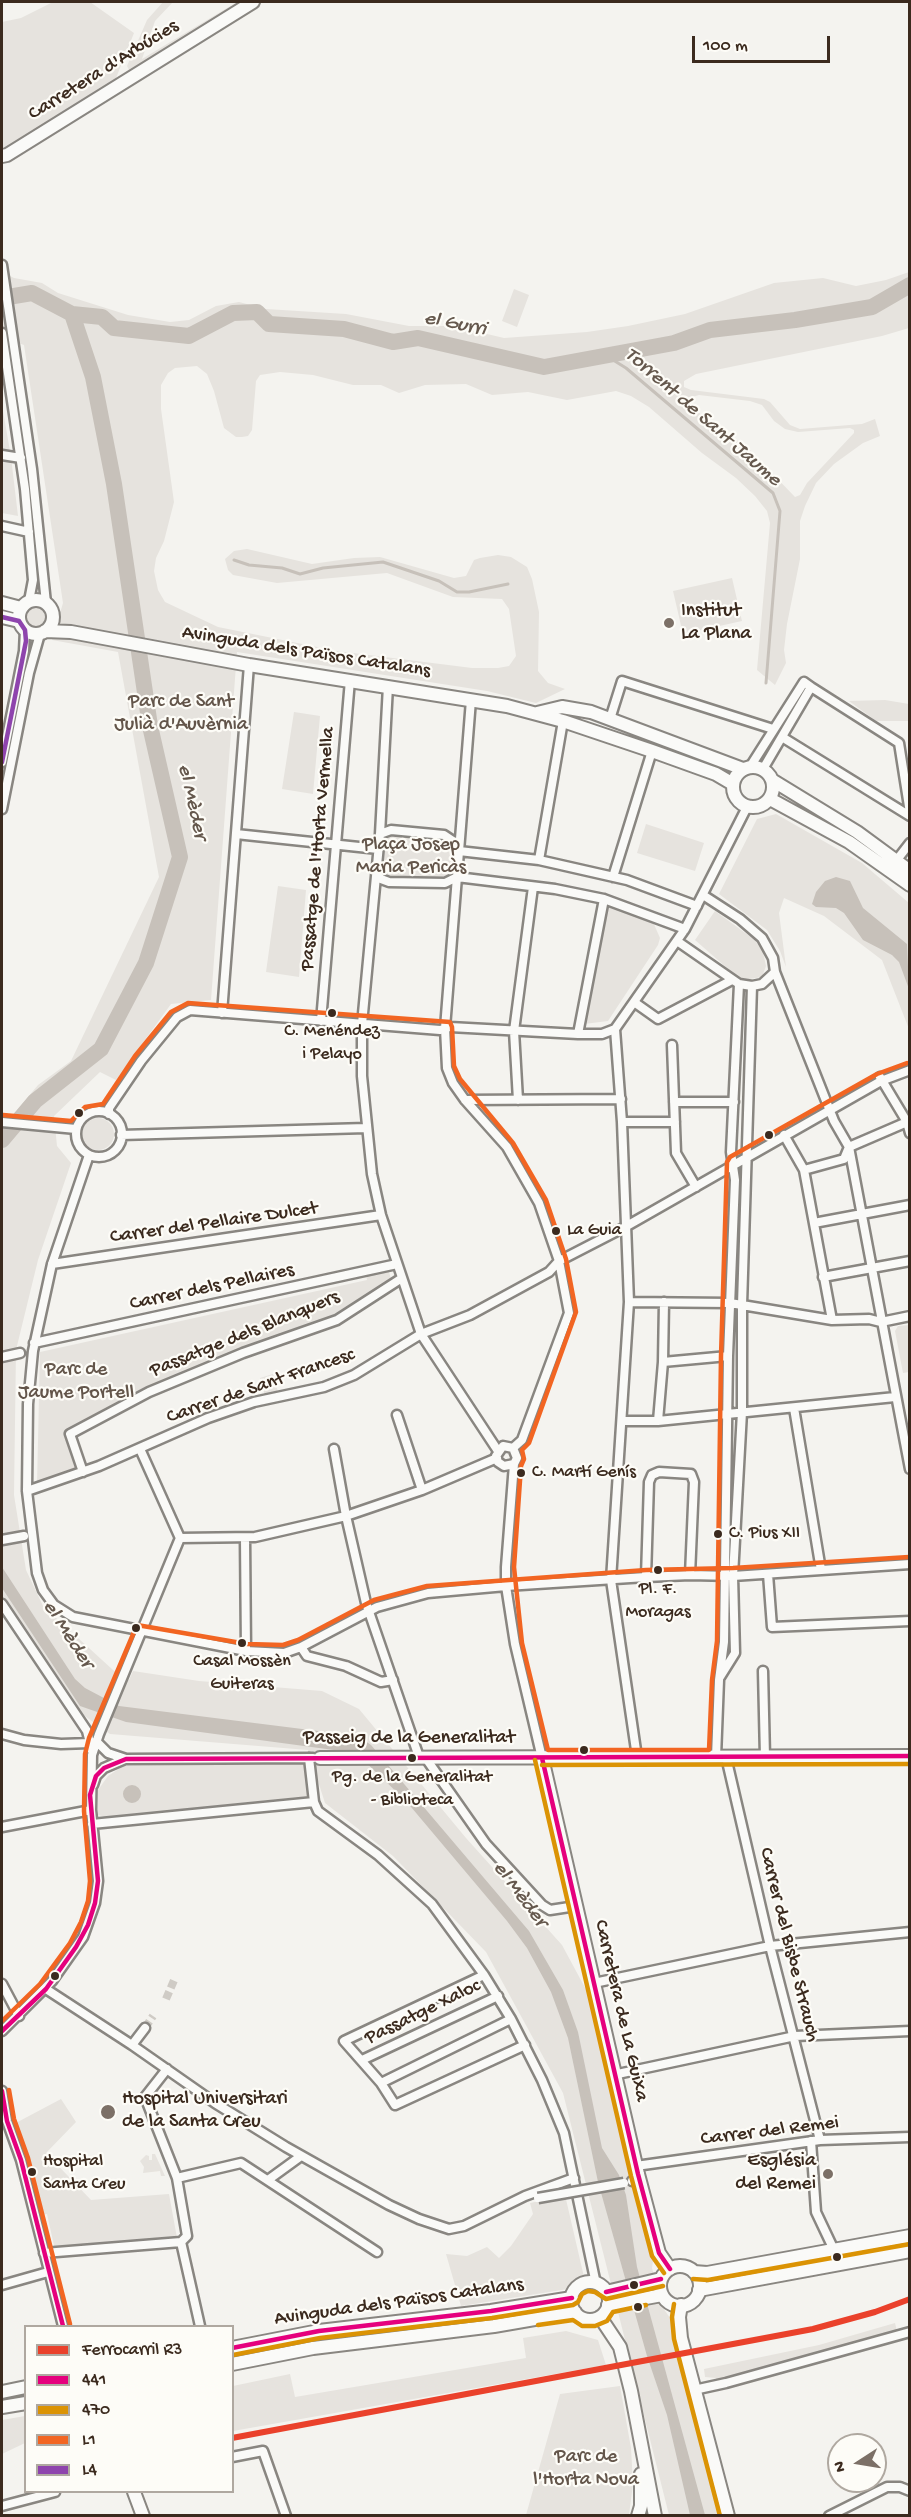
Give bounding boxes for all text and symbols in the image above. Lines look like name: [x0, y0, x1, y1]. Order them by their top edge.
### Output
street label: Carretera d'Arbúcies: [25, 15, 183, 127]
scale bar: [695, 24, 833, 62]
text: 100 m: [703, 36, 748, 57]
water label: el Gurri: [422, 307, 488, 343]
water label: Torrent de Sant Jaume: [618, 343, 786, 493]
place label: Institut La Plana: [681, 600, 751, 647]
marker: Institut La Plana: [662, 616, 676, 630]
street label: Avinguda dels Països Catalans: [180, 621, 432, 685]
park label: Parc de Sant Julià d'Auvèrnia: [114, 691, 248, 738]
street label: Passatge de l'Horta Vermella: [296, 726, 342, 972]
water label: el Mèder: [170, 762, 212, 842]
park label: Plaça Josep Maria Pericàs: [356, 834, 466, 881]
marker: C. Menéndez i Pelayo: [326, 1007, 338, 1019]
place label: C. Menéndez i Pelayo: [284, 1021, 380, 1064]
unlabelled marker: [73, 1107, 85, 1119]
unlabelled marker: [763, 1129, 775, 1141]
street label: Carrer del Pellaire Dulcet: [109, 1198, 319, 1250]
place label: La Guia: [567, 1220, 622, 1242]
marker: La Guia: [550, 1225, 562, 1237]
street label: Carrer dels Pellaires: [128, 1259, 296, 1317]
street label: Passatge dels Blanquers: [147, 1286, 343, 1384]
street label: Carrer de Sant Francesc: [164, 1344, 358, 1430]
park label: Parc de Jaume Portell: [18, 1359, 134, 1406]
place label: C. Martí Genís: [532, 1462, 636, 1484]
marker: C. Martí Genís: [515, 1467, 527, 1479]
place label: C. Pius XII: [729, 1523, 800, 1545]
marker: C. Pius XII: [712, 1528, 724, 1540]
marker: Pl. F. Moragas: [652, 1564, 664, 1576]
place label: Pl. F. Moragas: [625, 1579, 691, 1622]
water label: el Mèder: [36, 1596, 98, 1674]
unlabelled marker: [130, 1622, 142, 1634]
marker: Casal Mossèn Guiteras: [236, 1637, 248, 1649]
place label: Casal Mossèn Guiteras: [193, 1651, 291, 1694]
street label: Passeig de la Generalitat: [303, 1727, 515, 1751]
unlabelled marker: [578, 1744, 590, 1756]
marker: Pg. de la Generalitat - Biblioteca: [406, 1752, 418, 1764]
place label: Pg. de la Generalitat - Biblioteca: [332, 1767, 492, 1810]
street label: Carrer del Bisbe Strauch: [752, 1845, 824, 2045]
water label: el Mèder: [486, 1857, 552, 1933]
street label: Carretera de La Guixa: [587, 1918, 653, 2104]
unlabelled marker: [49, 1970, 61, 1982]
street label: Passatge Xaloc: [361, 1975, 485, 2051]
place label: Hospital Universitari de la Santa Creu: [122, 2088, 288, 2135]
marker: Hospital Universitari de la Santa Creu: [99, 2103, 117, 2121]
street label: Carrer del Remei: [700, 2112, 840, 2152]
place label: Església del Remei: [735, 2150, 816, 2197]
place label: Hospital Santa Creu: [43, 2151, 125, 2194]
marker: Hospital Santa Creu: [26, 2166, 38, 2178]
marker: Església del Remei: [821, 2167, 835, 2181]
unlabelled marker: [831, 2251, 843, 2263]
street label: Avinguda dels Països Catalans: [273, 2274, 525, 2332]
unlabelled marker: [628, 2279, 640, 2291]
unlabelled marker: [632, 2301, 644, 2313]
legend: [24, 2325, 234, 2493]
text: Ferrocarril R3: [82, 2340, 182, 2361]
text: 441: [82, 2370, 106, 2391]
text: 470: [82, 2400, 110, 2421]
text: L1: [82, 2430, 96, 2451]
north arrow: [827, 2433, 887, 2493]
park label: Parc de l'Horta Nova: [533, 2446, 639, 2493]
text: N: [830, 2459, 851, 2474]
text: L4: [82, 2460, 97, 2481]

